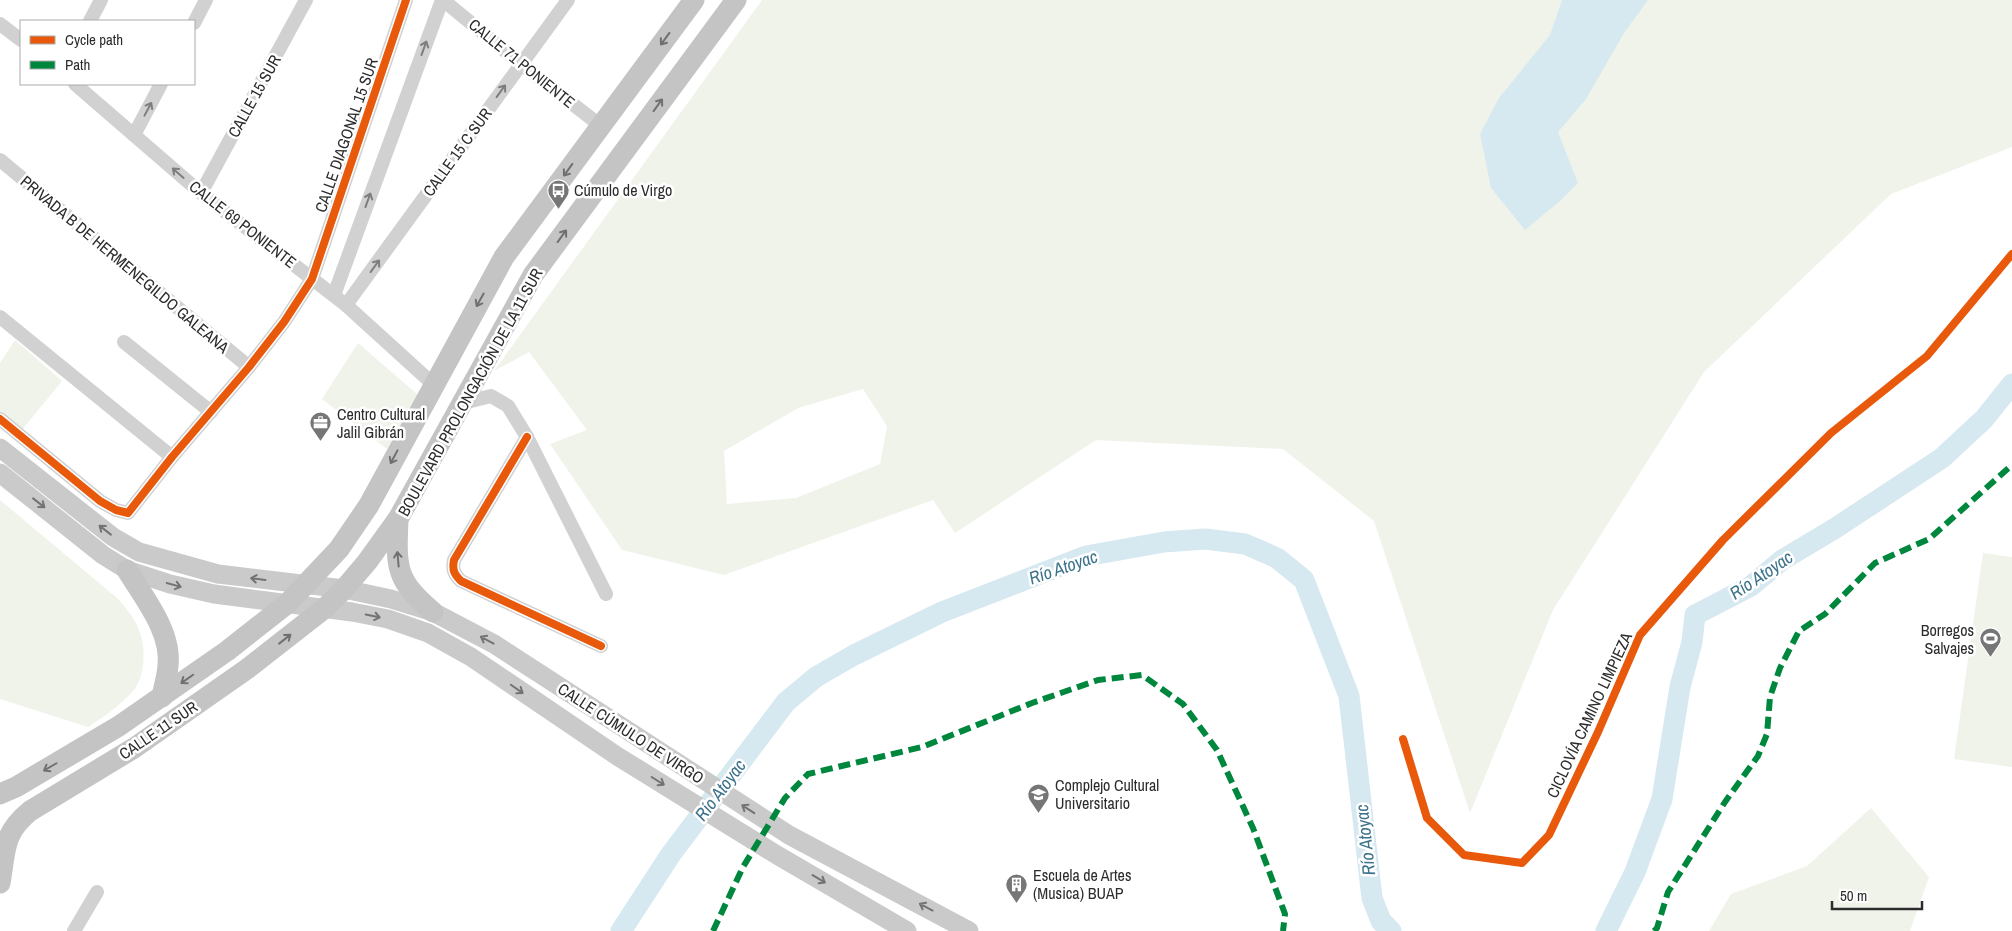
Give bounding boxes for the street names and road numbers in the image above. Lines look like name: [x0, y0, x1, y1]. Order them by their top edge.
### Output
street label: CALLE 71 PONIENTE: [464, 13, 580, 113]
street label: CALLE 15 SUR: [222, 50, 286, 141]
street label: CALLE DIAGONAL 15 SUR: [309, 54, 383, 215]
street label: CALLE 15 C SUR: [417, 103, 497, 201]
street label: PRIVADA B DE HERMENEGILDO GALEANA: [16, 170, 234, 358]
street label: CALLE 69 PONIENTE: [185, 175, 301, 273]
street label: BOULEVARD PROLONGACIÓN DE LA 11 SUR: [392, 264, 548, 520]
street label: CICLOVÍA CAMINO LIMPIEZA: [1541, 629, 1637, 801]
street label: CALLE CÚMULO DE VIRGO: [554, 678, 708, 788]
street label: CALLE 11 SUR: [114, 695, 202, 764]

